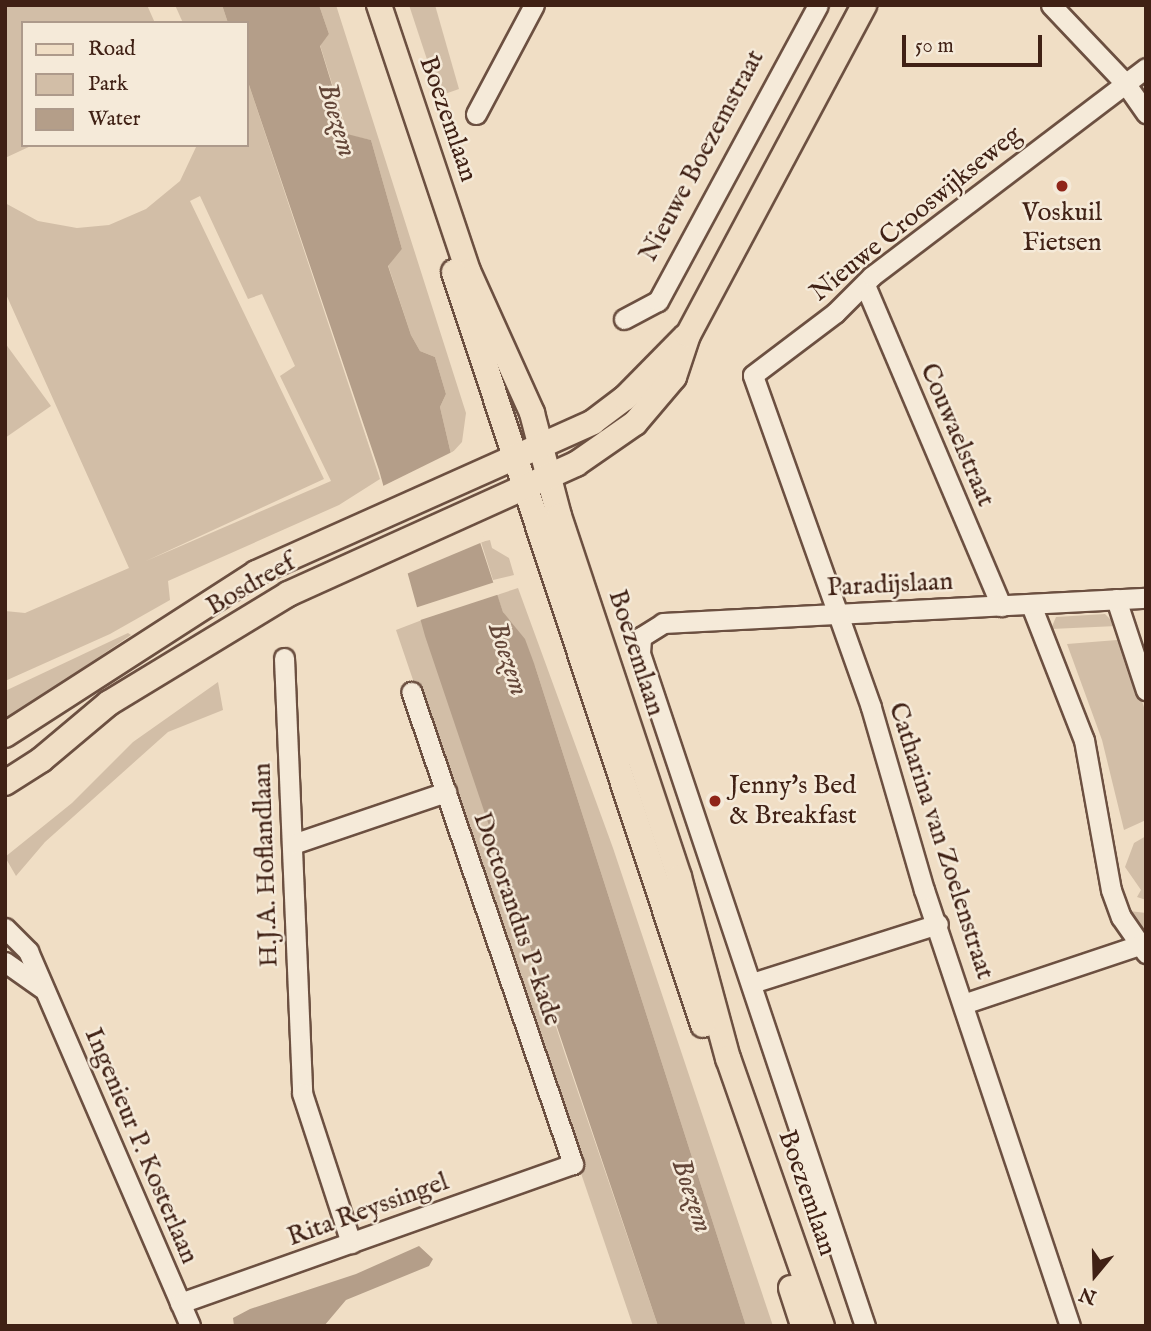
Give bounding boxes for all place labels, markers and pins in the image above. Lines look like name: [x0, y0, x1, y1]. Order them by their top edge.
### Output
marker: Voskuil Fietsen: [1054, 178, 1070, 194]
place label: Voskuil Fietsen: [1022, 197, 1102, 258]
place label: Jenny's Bed & Breakfast: [729, 770, 857, 832]
marker: Jenny's Bed & Breakfast: [707, 793, 723, 809]

